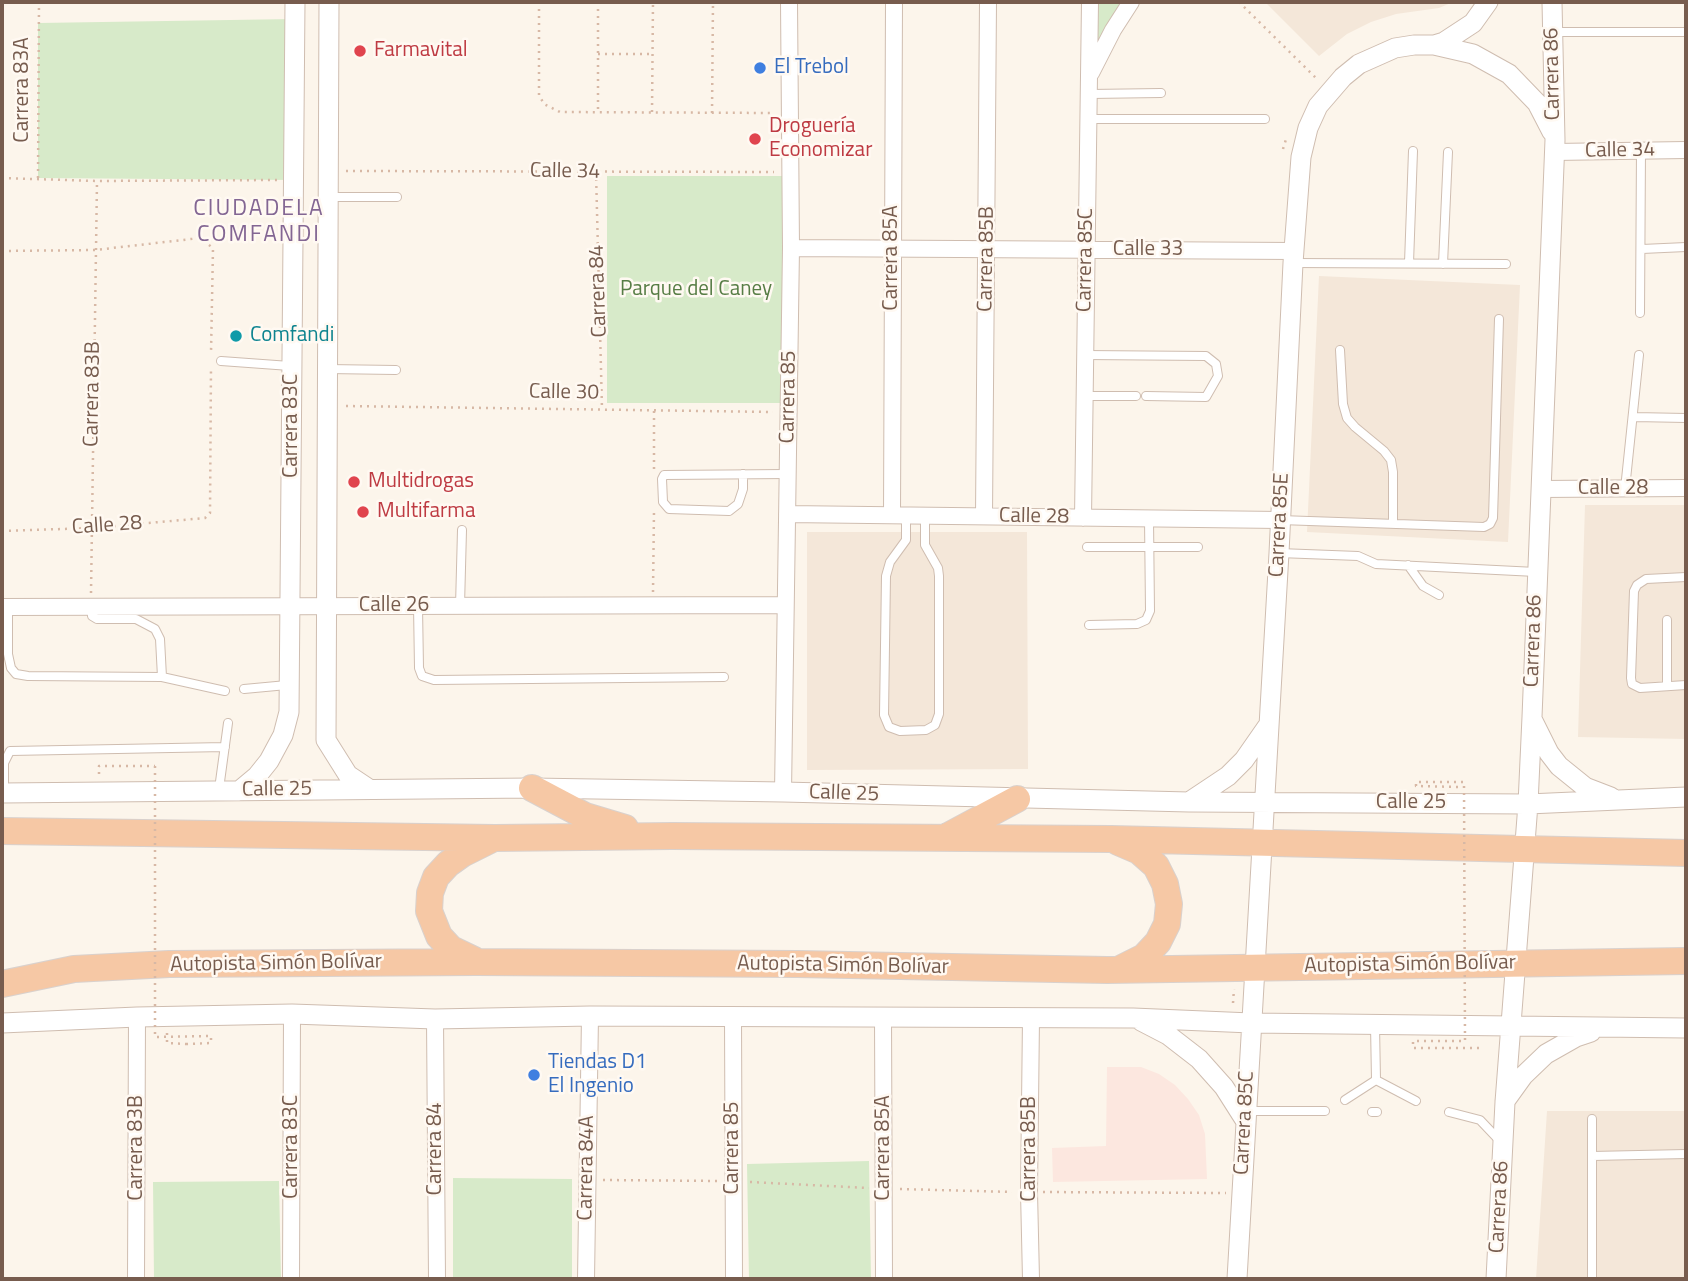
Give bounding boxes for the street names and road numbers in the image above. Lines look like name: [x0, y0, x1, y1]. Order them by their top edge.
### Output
street label: Carrera 86: [1540, 27, 1566, 121]
street label: Carrera 83A: [10, 37, 36, 143]
street label: Calle 34: [1585, 138, 1655, 164]
street label: Calle 34: [530, 159, 600, 185]
street label: Carrera 85A: [879, 205, 905, 311]
street label: Carrera 85B: [973, 206, 1001, 312]
street label: Carrera 85C: [1072, 208, 1100, 312]
street label: Calle 33: [1113, 237, 1183, 263]
street label: Carrera 84: [585, 244, 613, 338]
street label: Carrera 83B: [79, 341, 107, 447]
street label: Carrera 85: [776, 350, 802, 444]
street label: Carrera 83C: [279, 374, 305, 478]
street label: Calle 30: [529, 380, 599, 406]
street label: Carrera 85E: [1265, 472, 1295, 578]
street label: Calle 28: [1578, 476, 1648, 502]
street label: Calle 28: [999, 504, 1069, 530]
street label: Calle 28: [71, 511, 143, 541]
street label: Calle 26: [359, 593, 429, 619]
street label: Carrera 86: [1520, 594, 1548, 688]
street label: Calle 25: [242, 777, 312, 803]
street label: Calle 25: [808, 780, 880, 808]
street label: Calle 25: [1376, 790, 1446, 816]
street label: Autopista Simón Bolívar: [170, 950, 382, 978]
street label: Autopista Simón Bolívar: [1304, 951, 1516, 979]
street label: Autopista Simón Bolívar: [737, 952, 949, 980]
street label: Carrera 85C: [1230, 1070, 1260, 1176]
street label: Carrera 83B: [124, 1095, 150, 1201]
street label: Carrera 83C: [279, 1095, 305, 1199]
street label: Carrera 85A: [871, 1095, 897, 1201]
street label: Carrera 85B: [1017, 1096, 1043, 1202]
street label: Carrera 85: [720, 1102, 746, 1194]
street label: Carrera 84: [423, 1103, 449, 1195]
street label: Carrera 84A: [573, 1115, 601, 1221]
street label: Carrera 86: [1485, 1160, 1515, 1254]

